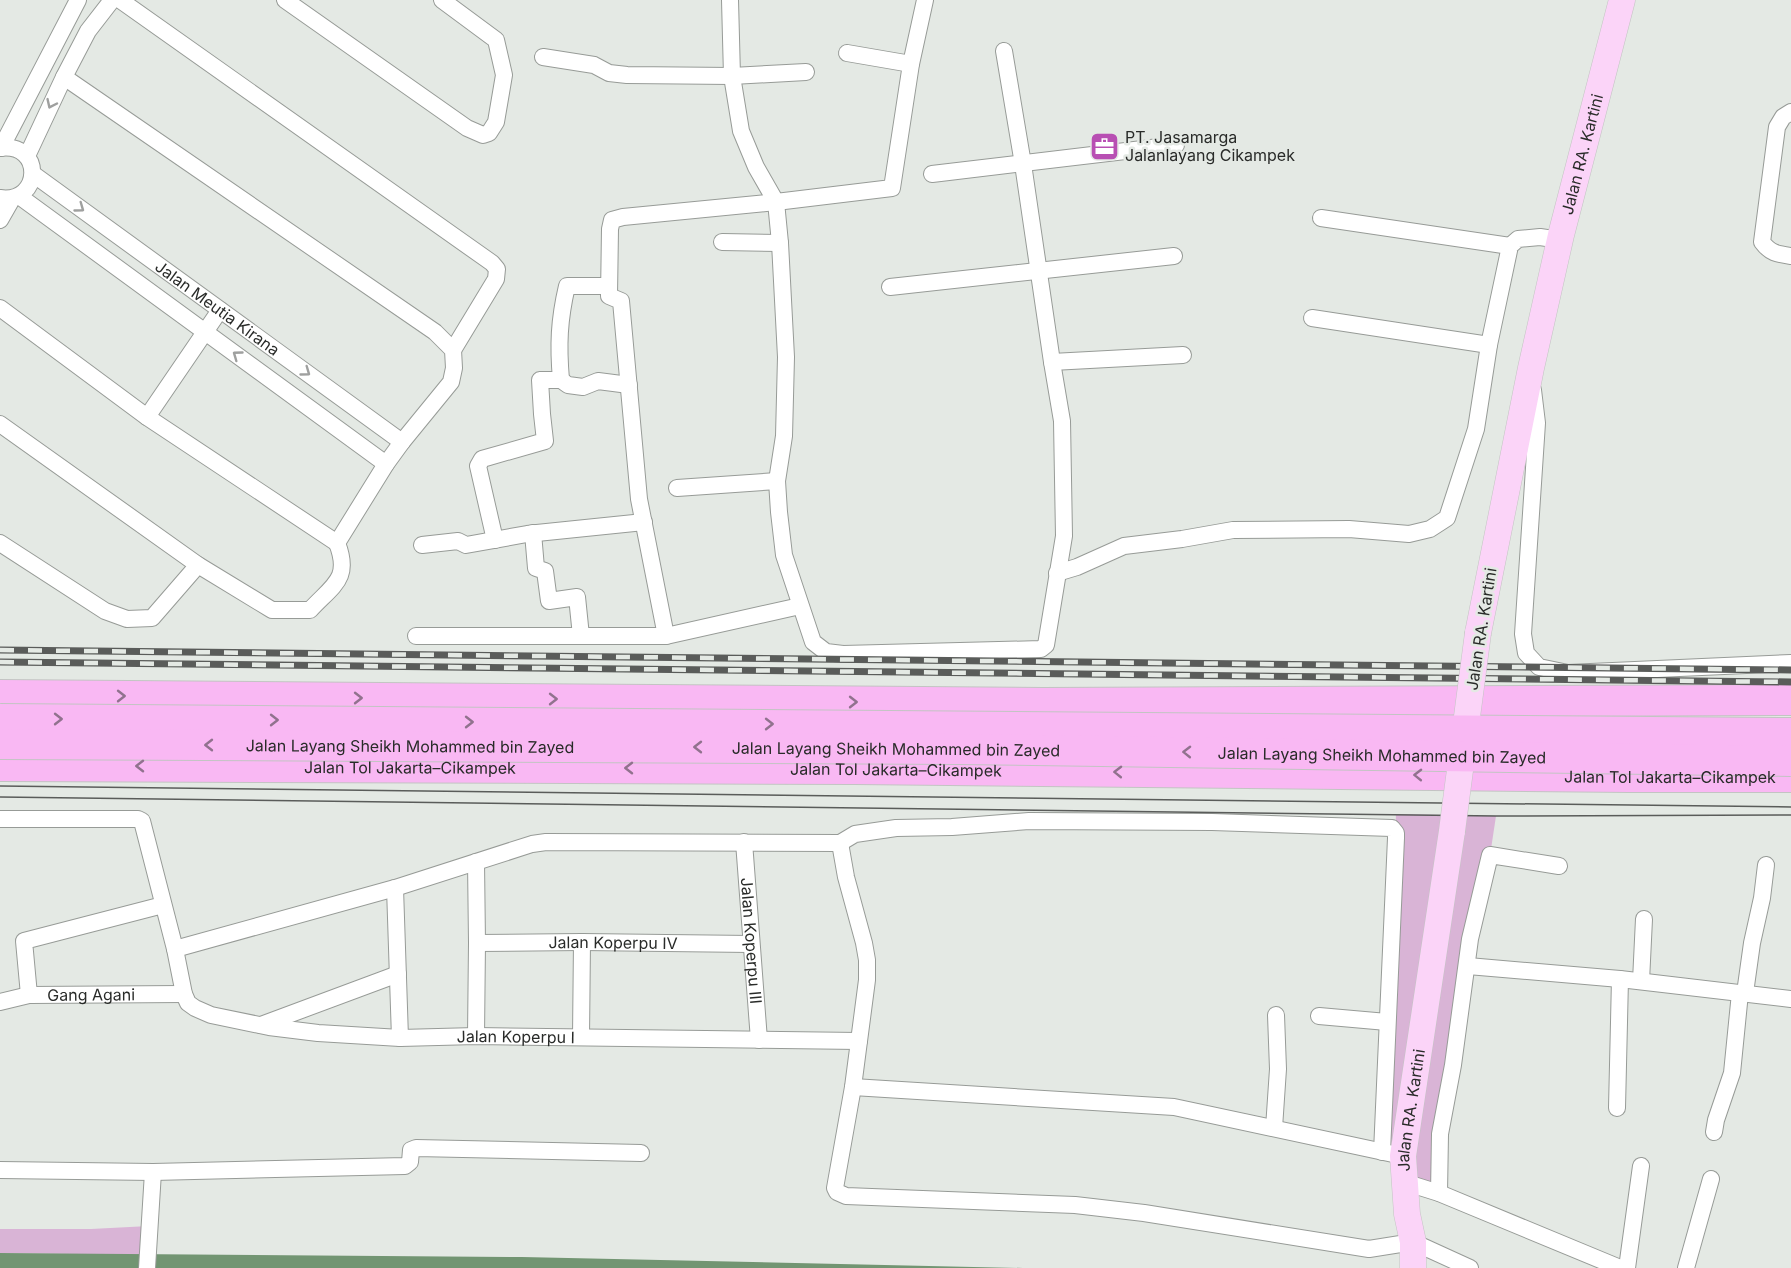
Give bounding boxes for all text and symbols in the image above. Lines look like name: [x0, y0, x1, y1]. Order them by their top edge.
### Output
street label: Jalan RA. Kartini: [1557, 92, 1607, 217]
one-way arrow: [46, 98, 58, 109]
place label: PT. Jasamarga Jalanlayang Cikampek: [1125, 127, 1295, 165]
office icon: PT. Jasamarga Jalanlayang Cikampek: [1088, 130, 1120, 162]
one-way arrow: [74, 201, 85, 212]
street label: Jalan Meutia Kirana: [151, 256, 284, 360]
one-way arrow: [232, 351, 243, 362]
one-way arrow: [299, 365, 310, 376]
street label: Jalan RA. Kartini: [1461, 566, 1501, 692]
one-way arrow: [117, 690, 126, 702]
one-way arrow: [354, 692, 363, 704]
one-way arrow: [549, 693, 558, 705]
one-way arrow: [849, 695, 858, 708]
one-way arrow: [54, 713, 63, 725]
one-way arrow: [270, 714, 279, 726]
one-way arrow: [465, 716, 474, 728]
one-way arrow: [765, 718, 774, 730]
street label: Jalan Layang Sheikh Mohammed bin Zayed: [246, 735, 574, 757]
street label: Jalan Layang Sheikh Mohammed bin Zayed: [732, 738, 1060, 760]
one-way arrow: [204, 739, 213, 751]
one-way arrow: [693, 741, 702, 753]
street label: Jalan Layang Sheikh Mohammed bin Zayed: [1218, 743, 1546, 767]
one-way arrow: [1182, 746, 1191, 758]
street label: Jalan Tol Jakarta–Cikampek: [304, 757, 516, 778]
street label: Jalan Tol Jakarta–Cikampek: [790, 759, 1002, 781]
one-way arrow: [135, 760, 144, 772]
one-way arrow: [624, 762, 633, 774]
one-way arrow: [1113, 766, 1122, 778]
street label: Jalan Tol Jakarta–Cikampek: [1564, 766, 1776, 787]
one-way arrow: [1413, 769, 1422, 781]
street label: Jalan Koperpu III: [737, 877, 766, 1005]
street label: Jalan Koperpu IV: [548, 932, 678, 953]
street label: Gang Agani: [47, 984, 135, 1005]
street label: Jalan Koperpu I: [456, 1026, 575, 1047]
street label: Jalan RA. Kartini: [1393, 1048, 1429, 1172]

